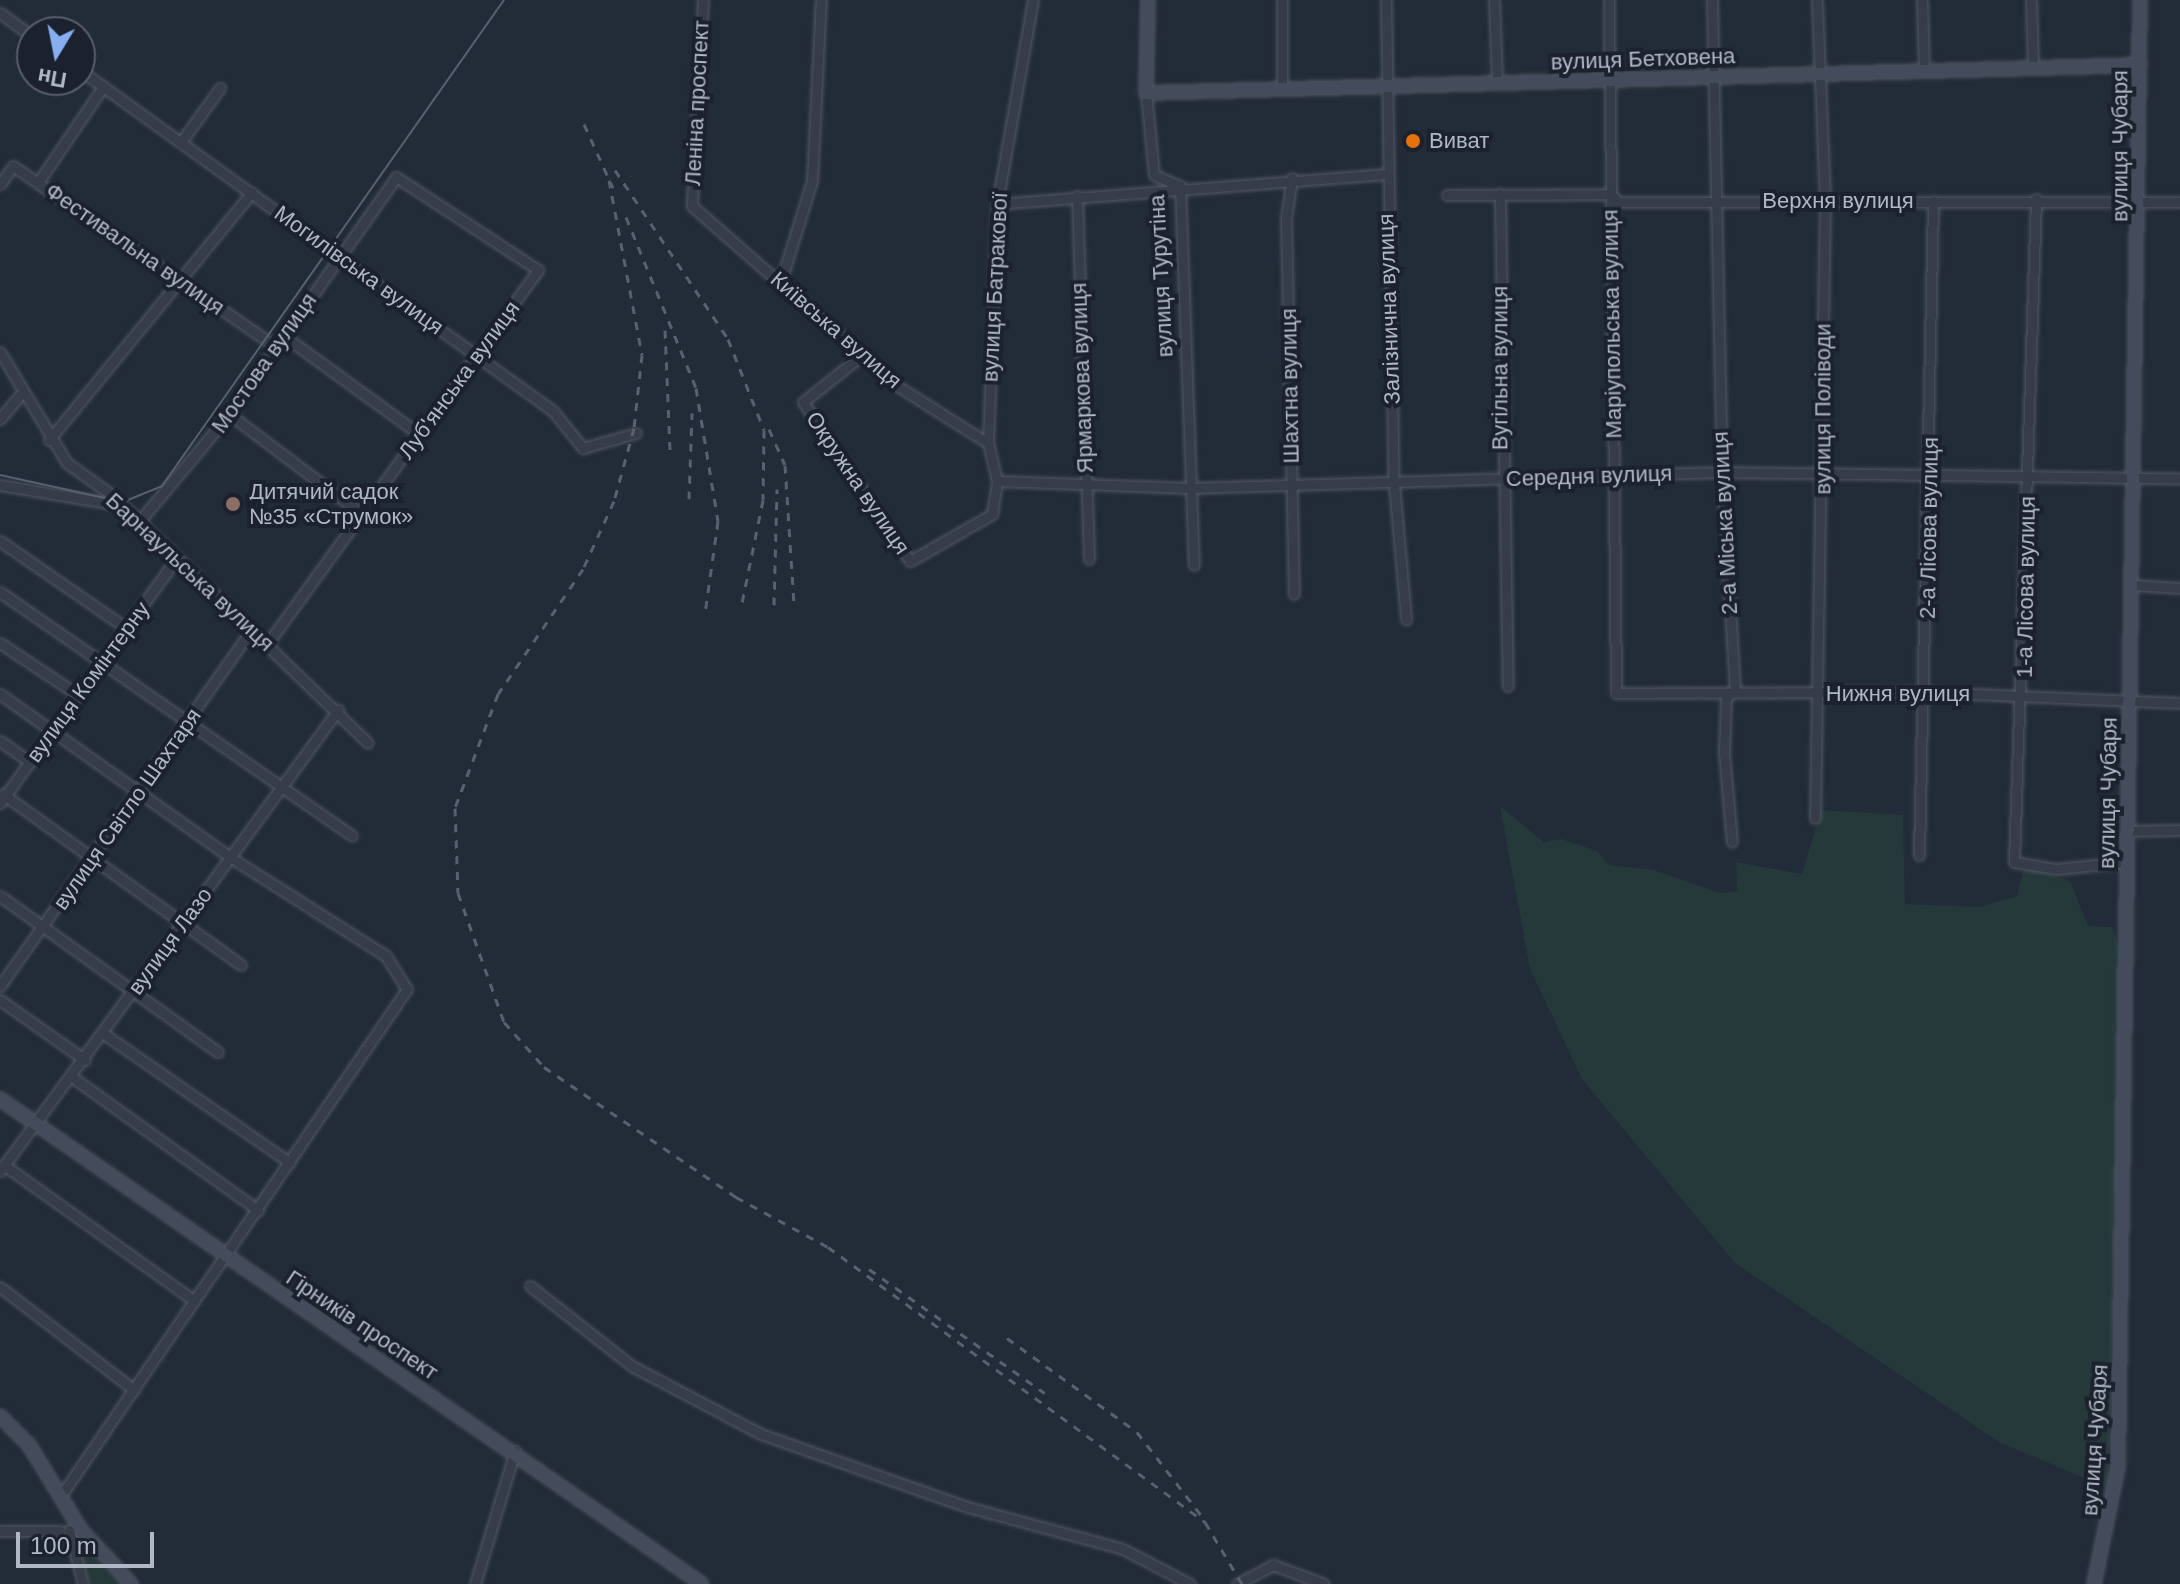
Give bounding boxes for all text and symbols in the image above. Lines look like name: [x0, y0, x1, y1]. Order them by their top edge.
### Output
north arrow: [16, 16, 96, 96]
street label: Леніна проспект: [679, 20, 715, 186]
street label: вулиця Бетховена: [1550, 43, 1736, 75]
text: Пн: [36, 63, 69, 93]
street label: вулиця Чубаря: [2107, 70, 2133, 222]
place label: Виват: [1429, 128, 1489, 154]
marker: Виват: [1404, 132, 1422, 150]
street label: Фестивальна вулиця: [41, 177, 229, 321]
street label: Верхня вулиця: [1762, 188, 1914, 214]
street label: вулиця Батракової: [977, 191, 1013, 383]
street label: вулиця Турутіна: [1144, 194, 1178, 358]
street label: Могилівська вулиця: [269, 200, 449, 340]
street label: Маріупольська вулиця: [1597, 209, 1627, 439]
street label: Залізнична вулиця: [1372, 213, 1406, 405]
street label: Київська вулиця: [765, 266, 907, 394]
street label: Ярмаркова вулиця: [1065, 282, 1099, 474]
street label: Вугільна вулиця: [1487, 286, 1513, 450]
street label: Мостова вулиця: [206, 288, 322, 438]
street label: Луб'янська вулиця: [393, 296, 525, 464]
street label: Шахтна вулиця: [1275, 308, 1305, 464]
street label: вулиця Поліводи: [1810, 323, 1836, 495]
street label: Окружна вулиця: [800, 407, 916, 559]
street label: 2-а Міська вулиця: [1707, 431, 1743, 615]
street label: 2-а Лісова вулиця: [1914, 437, 1944, 619]
street label: Середня вулиця: [1505, 460, 1673, 492]
place label: Дитячий садок №35 «Струмок»: [249, 478, 413, 530]
street label: Барнаульська вулиця: [100, 487, 280, 657]
marker: Дитячий садок №35 «Струмок»: [224, 495, 242, 513]
street label: 1-а Лісова вулиця: [2011, 496, 2041, 678]
street label: вулиця Комінтерну: [21, 597, 155, 767]
street label: Нижня вулиця: [1826, 681, 1970, 707]
street label: вулиця Світло Шахтаря: [47, 703, 207, 915]
street label: вулиця Чубаря: [2093, 717, 2123, 869]
street label: вулиця Лазо: [122, 882, 218, 1000]
street label: Гірників проспект: [281, 1264, 443, 1386]
street label: вулиця Чубаря: [2077, 1363, 2113, 1517]
scale bar: [20, 1516, 158, 1566]
text: 100 m: [30, 1532, 97, 1559]

